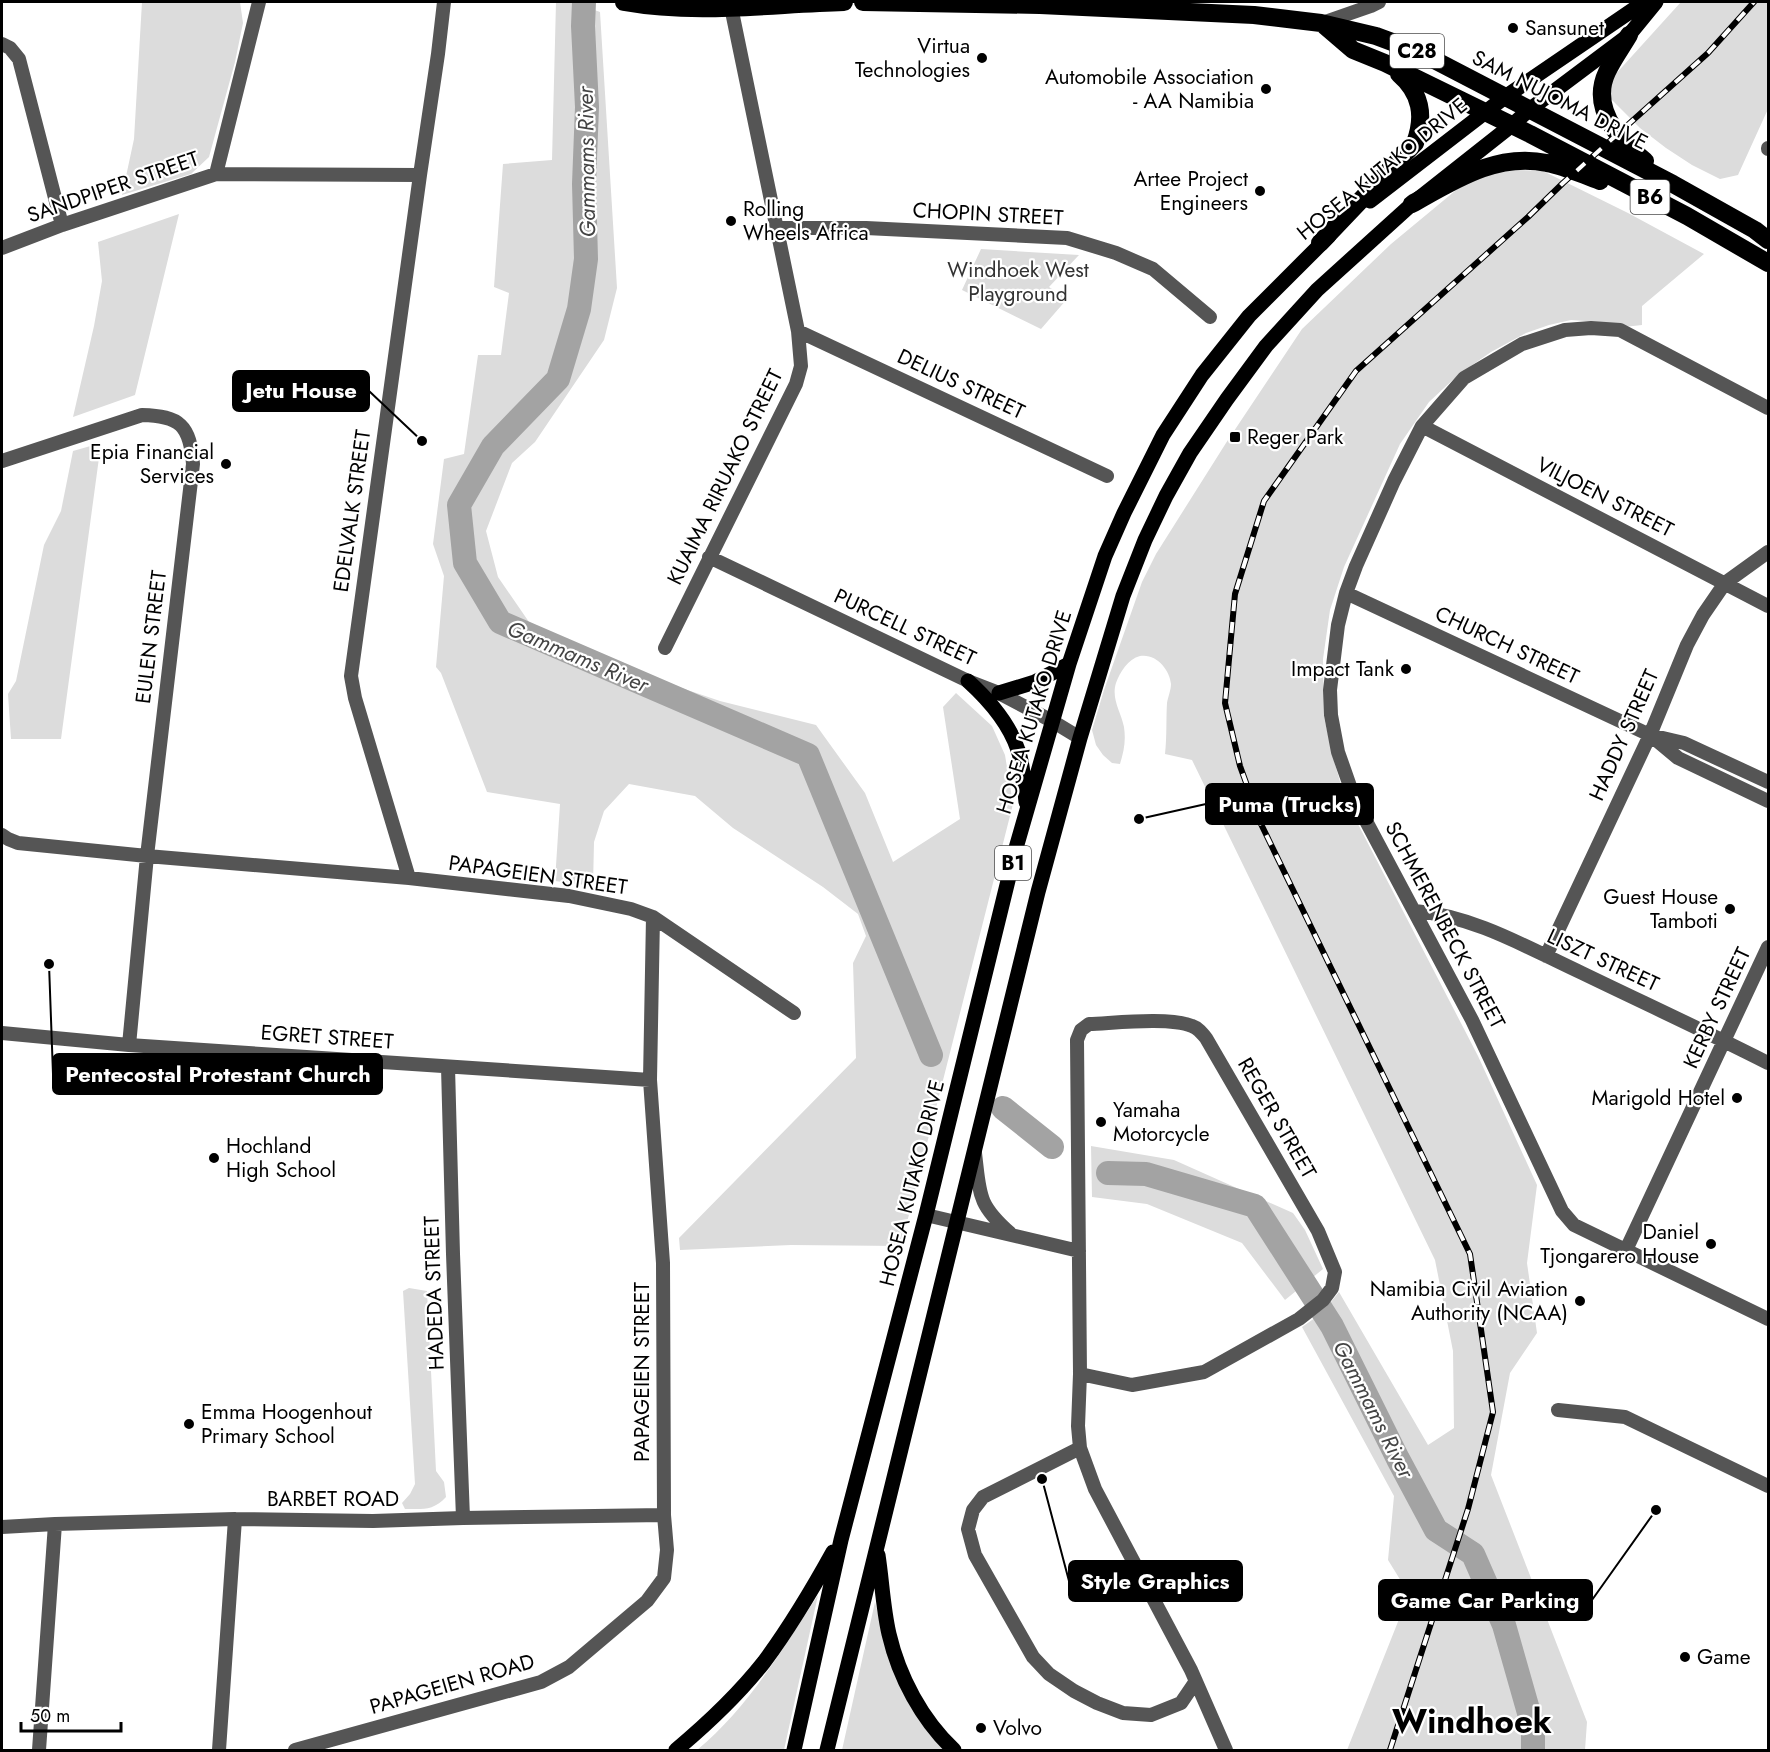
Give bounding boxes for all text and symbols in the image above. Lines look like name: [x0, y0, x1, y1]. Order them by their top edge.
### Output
place label: Sansunet: [1525, 13, 1604, 43]
marker: Sansunet: [1506, 21, 1520, 35]
place label: Virtua Technologies: [855, 31, 970, 85]
road number: C28: [1390, 34, 1444, 68]
street label: SAM NUJOMA DRIVE: [1467, 43, 1653, 157]
marker: Virtua Technologies: [975, 51, 989, 65]
place label: Automobile Association - AA Namibia: [1045, 62, 1254, 116]
marker: Automobile Association - AA Namibia: [1259, 82, 1273, 96]
water label: Gammams River: [569, 85, 603, 238]
street label: HOSEA KUTAKO DRIVE: [1290, 91, 1474, 247]
street label: SANDPIPER STREET: [23, 144, 203, 230]
place label: Artee Project Engineers: [1133, 164, 1248, 218]
road number: B6: [1630, 180, 1670, 214]
marker: Artee Project Engineers: [1253, 184, 1267, 198]
place label: Rolling Wheels Africa: [743, 194, 869, 248]
street label: CHOPIN STREET: [912, 195, 1064, 233]
marker: Rolling Wheels Africa: [724, 214, 738, 228]
park label: Windhoek West Playground: [947, 255, 1089, 309]
street label: DELIUS STREET: [892, 341, 1030, 427]
street label: KUAIMA RIRUAKO STREET: [660, 364, 790, 590]
callout: Jetu House: [233, 371, 369, 411]
text: Jetu House: [241, 374, 357, 406]
place label: Reger Park: [1247, 422, 1344, 452]
street label: EDELVALK STREET: [326, 428, 378, 594]
marker: Reger Park: [1228, 430, 1242, 444]
place label: Epia Financial Services: [90, 437, 214, 491]
street label: VILJOEN STREET: [1531, 450, 1679, 545]
marker: Epia Financial Services: [219, 457, 233, 471]
street label: EULEN STREET: [128, 568, 174, 705]
street label: PURCELL STREET: [829, 581, 981, 673]
street label: CHURCH STREET: [1430, 598, 1584, 692]
street label: HOSEA KUTAKO DRIVE: [989, 606, 1079, 818]
water label: Gammams River: [502, 612, 655, 701]
place label: Impact Tank: [1291, 654, 1395, 684]
marker: Impact Tank: [1399, 662, 1413, 676]
street label: HADDY STREET: [1582, 664, 1666, 805]
callout: Puma (Trucks): [1206, 784, 1373, 824]
text: Puma (Trucks): [1218, 788, 1362, 820]
street label: SCHMERENBECK STREET: [1378, 816, 1513, 1034]
road number: B1: [995, 846, 1031, 880]
street label: PAPAGEIEN STREET: [447, 848, 630, 902]
place label: Guest House Tamboti: [1603, 882, 1718, 936]
marker: Guest House Tamboti: [1723, 902, 1737, 916]
street label: LISZT STREET: [1542, 921, 1664, 999]
street label: KERBY STREET: [1676, 942, 1758, 1073]
street label: EGRET STREET: [260, 1017, 395, 1057]
street label: REGER STREET: [1230, 1052, 1324, 1184]
callout: Pentecostal Protestant Church: [53, 1054, 382, 1094]
text: Pentecostal Protestant Church: [65, 1058, 371, 1090]
street label: HOSEA KUTAKO DRIVE: [872, 1077, 952, 1289]
place label: Marigold Hotel: [1592, 1083, 1725, 1113]
marker: Marigold Hotel: [1730, 1091, 1744, 1105]
place label: Yamaha Motorcycle: [1113, 1095, 1210, 1149]
marker: Yamaha Motorcycle: [1094, 1115, 1108, 1129]
place label: Hochland High School: [226, 1131, 336, 1185]
marker: Hochland High School: [207, 1151, 221, 1165]
street label: HADEDA STREET: [416, 1215, 452, 1371]
place label: Daniel Tjongarero House: [1540, 1217, 1699, 1271]
marker: Daniel Tjongarero House: [1704, 1237, 1718, 1251]
place label: Namibia Civil Aviation Authority (NCAA): [1370, 1274, 1568, 1328]
street label: PAPAGEIEN STREET: [627, 1282, 657, 1462]
marker: Namibia Civil Aviation Authority (NCAA): [1573, 1294, 1587, 1308]
water label: Gammams River: [1325, 1334, 1423, 1485]
place label: Emma Hoogenhout Primary School: [201, 1397, 372, 1451]
marker: Emma Hoogenhout Primary School: [182, 1417, 196, 1431]
street label: BARBET ROAD: [267, 1484, 399, 1514]
callout: Style Graphics: [1069, 1561, 1242, 1601]
text: Style Graphics: [1080, 1565, 1230, 1597]
callout: Game Car Parking: [1379, 1580, 1592, 1620]
text: Game Car Parking: [1391, 1584, 1579, 1616]
place label: Game: [1697, 1642, 1751, 1672]
street label: PAPAGEIEN ROAD: [366, 1646, 538, 1722]
marker: Game: [1678, 1650, 1692, 1664]
scale bar: [21, 1695, 122, 1733]
district label: Windhoek: [1392, 1698, 1552, 1745]
text: 50 m: [30, 1703, 70, 1729]
place label: Volvo: [993, 1713, 1042, 1743]
marker: Volvo: [974, 1721, 988, 1735]

